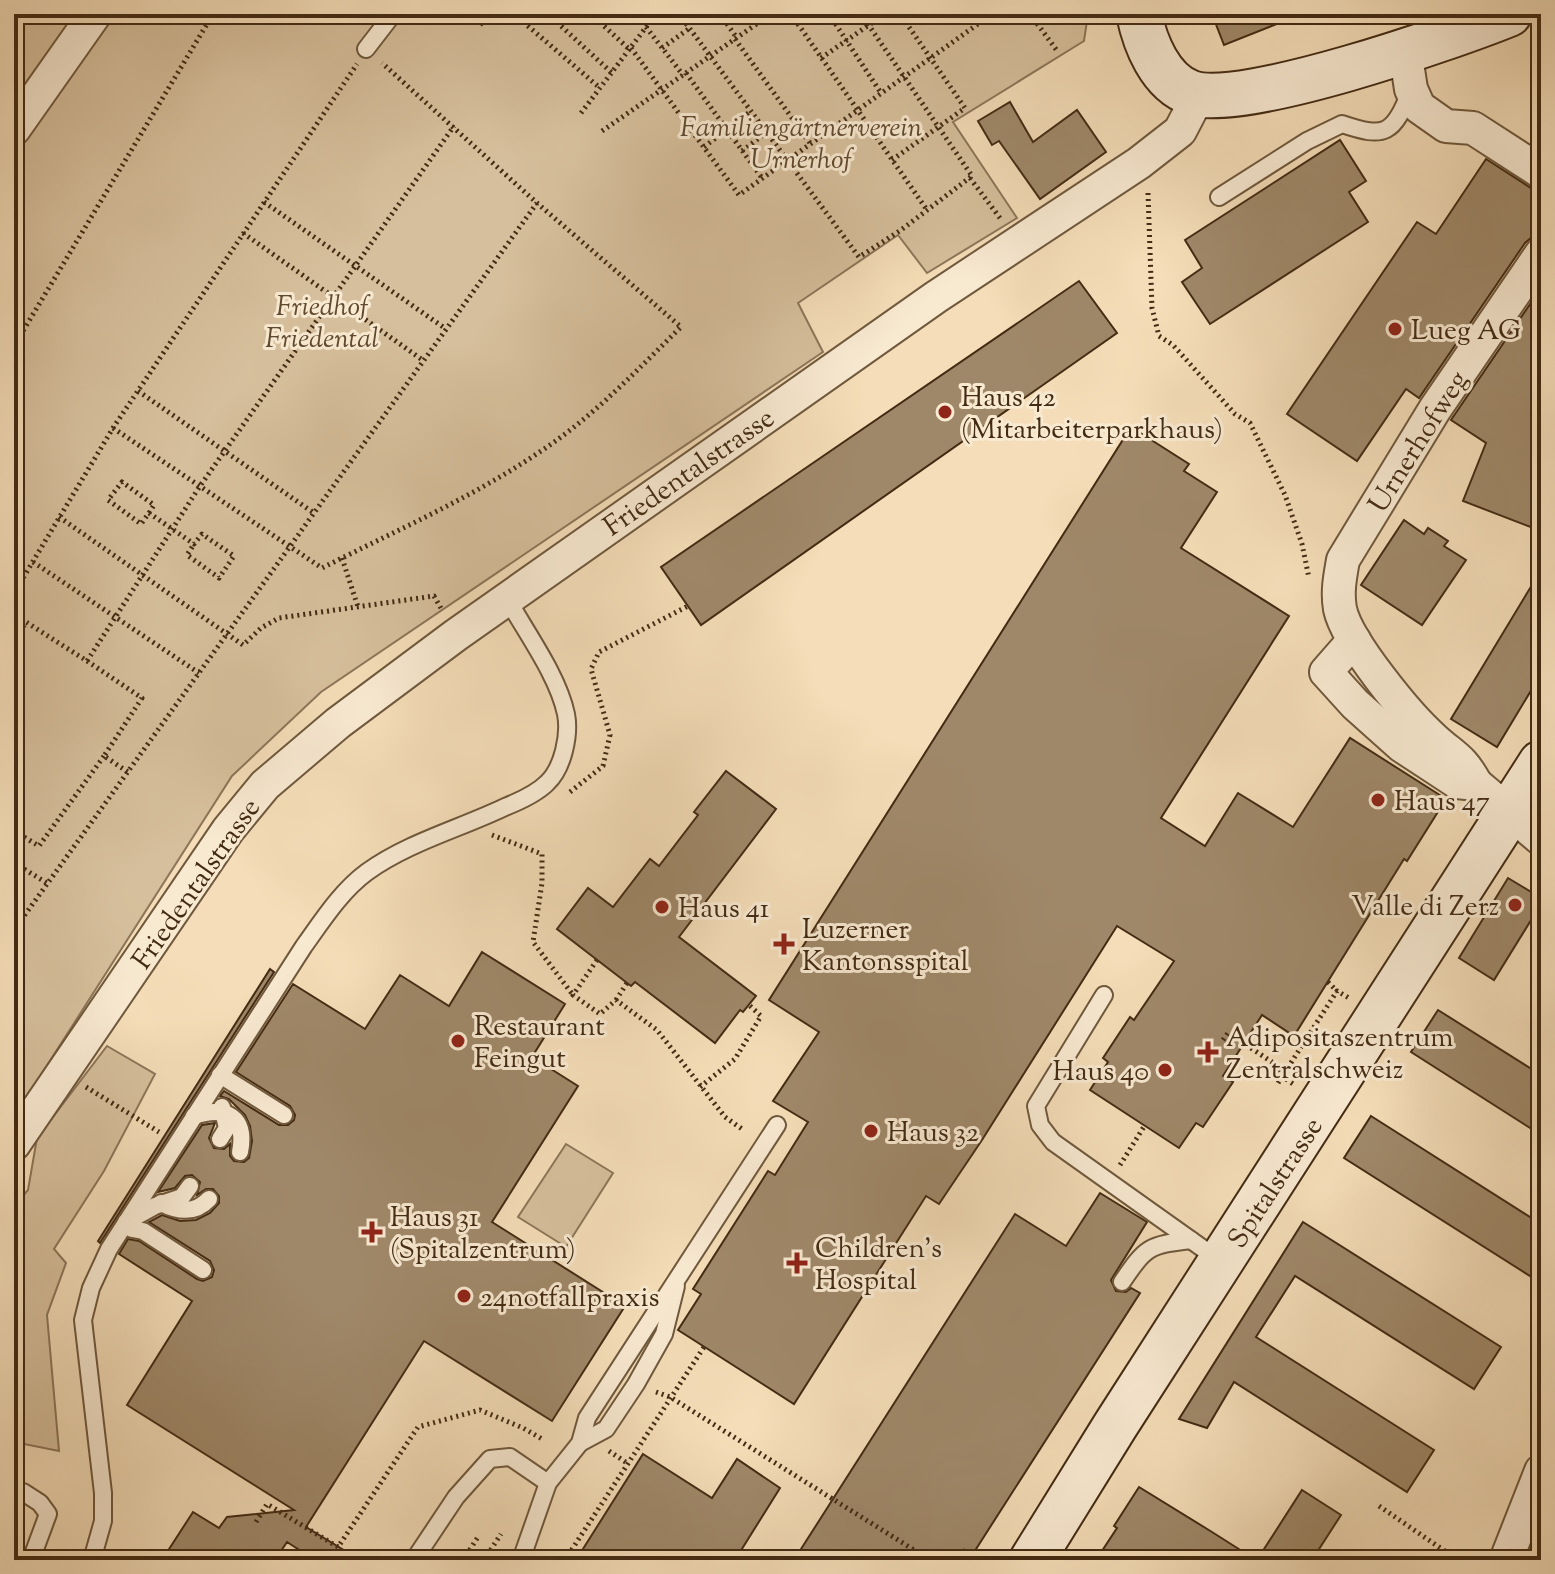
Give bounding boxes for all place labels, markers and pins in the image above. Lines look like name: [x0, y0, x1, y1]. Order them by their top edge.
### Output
place label: Lueg AG: [1411, 312, 1521, 352]
marker: Lueg AG: [1386, 320, 1404, 338]
place label: Haus 42 (Mitarbeiterparkhaus): [961, 379, 1223, 451]
marker: Haus 42 (Mitarbeiterparkhaus): [936, 403, 954, 421]
place label: Haus 47: [1394, 783, 1490, 823]
marker: Haus 47: [1369, 791, 1387, 809]
place label: Valle di Zerz: [1351, 888, 1499, 928]
place label: Haus 41: [678, 890, 769, 930]
marker: Valle di Zerz: [1506, 896, 1524, 914]
marker: Haus 41: [653, 898, 671, 916]
place label: Luzerner Kantonsspital: [802, 911, 969, 983]
marker: Luzerner Kantonsspital: [773, 933, 795, 955]
place label: Restaurant Feingut: [474, 1008, 605, 1080]
place label: Adipositaszentrum Zentralschweiz: [1226, 1019, 1453, 1091]
marker: Restaurant Feingut: [449, 1032, 467, 1050]
marker: Adipositaszentrum Zentralschweiz: [1197, 1041, 1219, 1063]
place label: Haus 40: [1053, 1053, 1149, 1093]
marker: Haus 40: [1156, 1061, 1174, 1079]
place label: Haus 32: [887, 1114, 979, 1154]
marker: Haus 32: [862, 1122, 880, 1140]
place label: Haus 31 (Spitalzentrum): [390, 1199, 576, 1271]
marker: Haus 31 (Spitalzentrum): [361, 1221, 383, 1243]
place label: Children's Hospital: [815, 1230, 942, 1302]
marker: Children's Hospital: [786, 1252, 808, 1274]
place label: 24notfallpraxis: [480, 1279, 659, 1319]
marker: 24notfallpraxis: [455, 1287, 473, 1305]

